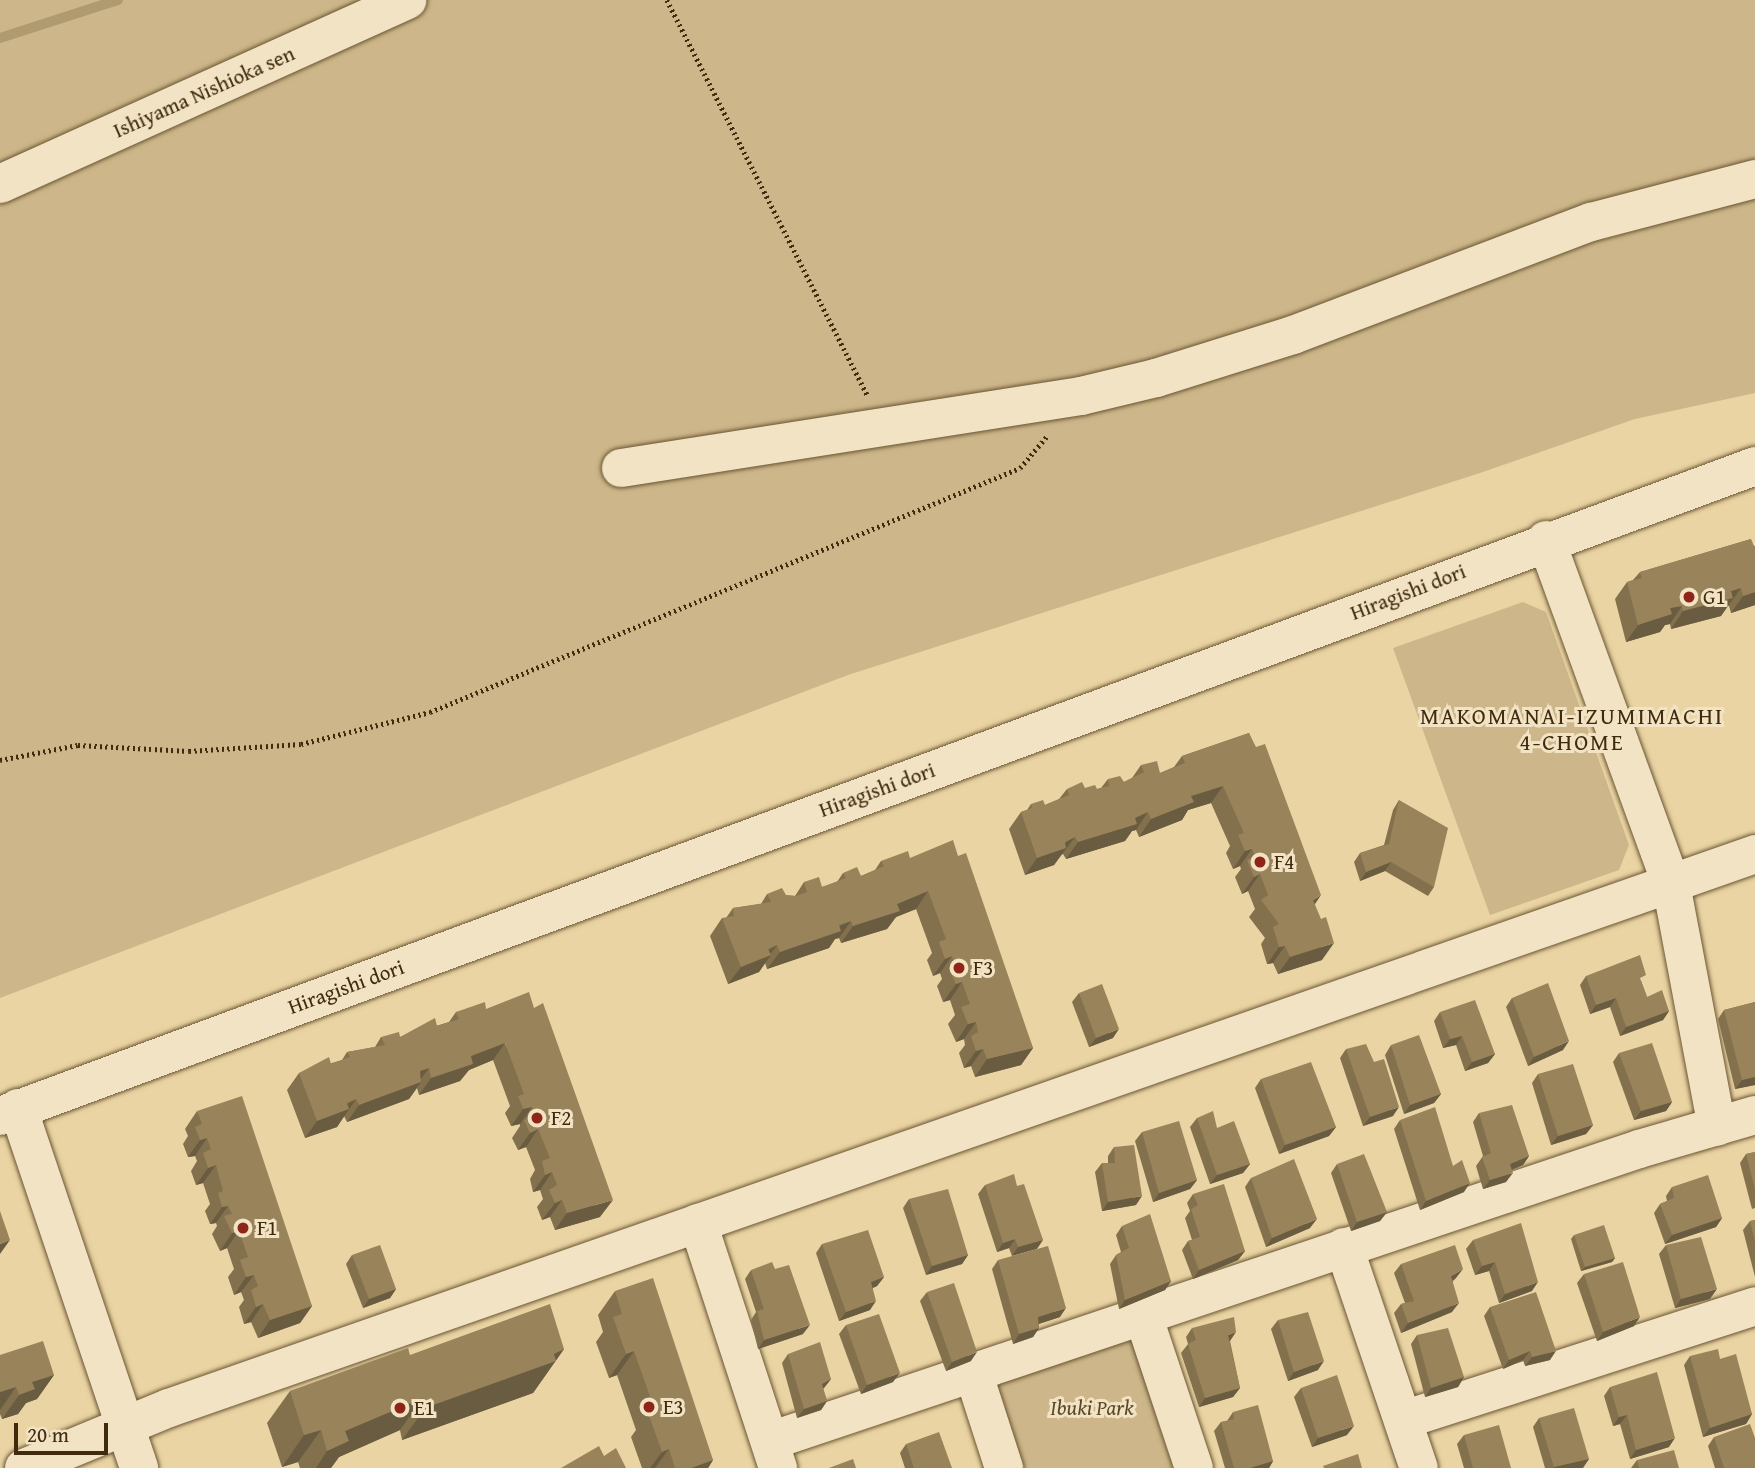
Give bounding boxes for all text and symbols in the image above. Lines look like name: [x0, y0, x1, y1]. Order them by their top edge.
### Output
street label: Ishiyama Nishioka sen: [109, 41, 299, 143]
street label: Hiragishi dori: [1347, 558, 1469, 626]
place label: G1: [1703, 584, 1725, 610]
marker: G1: [1681, 589, 1697, 605]
district label: MAKOMANAI-IZUMIMACHI 4-CHOME: [1422, 702, 1722, 756]
street label: Hiragishi dori: [816, 757, 938, 823]
place label: F4: [1274, 849, 1294, 875]
marker: F4: [1252, 854, 1268, 870]
street label: Hiragishi dori: [285, 954, 407, 1020]
place label: F3: [973, 955, 993, 981]
marker: F3: [951, 960, 967, 976]
place label: F2: [551, 1105, 571, 1131]
marker: F2: [529, 1110, 545, 1126]
place label: F1: [257, 1215, 277, 1241]
marker: F1: [235, 1220, 251, 1236]
place label: E3: [663, 1394, 684, 1420]
place label: E1: [414, 1395, 435, 1421]
park label: Ibuki Park: [1050, 1395, 1134, 1421]
marker: E3: [641, 1399, 657, 1415]
marker: E1: [392, 1400, 408, 1416]
scale bar: [18, 1408, 112, 1452]
text: 20 m: [27, 1419, 69, 1450]

